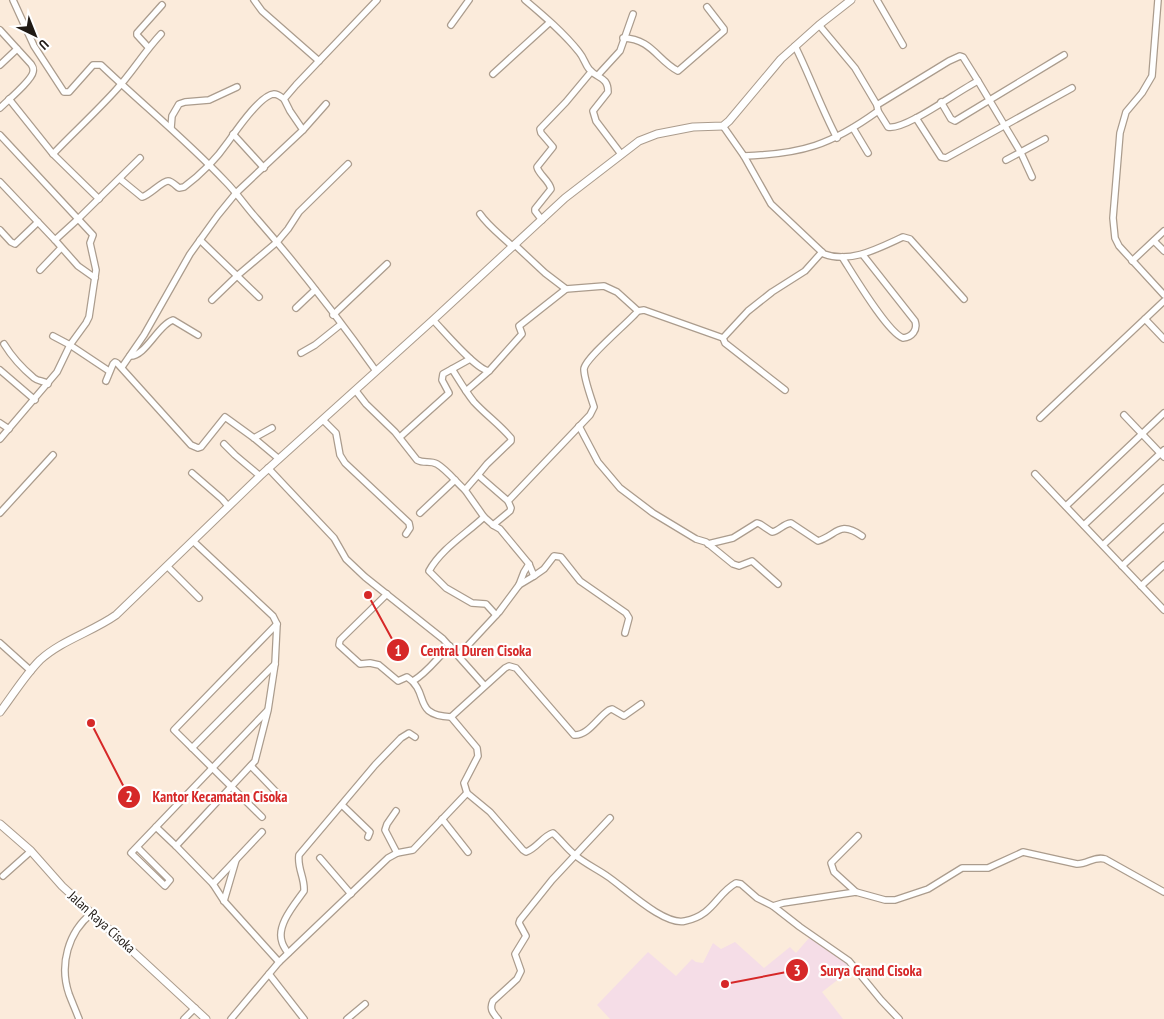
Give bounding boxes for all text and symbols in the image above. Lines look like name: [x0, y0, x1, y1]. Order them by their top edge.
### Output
north arrow: [10, 10, 60, 60]
text: U: [35, 35, 53, 54]
callout: Central Duren Cisoka: [386, 635, 542, 665]
text: 1: [394, 641, 402, 660]
text: Central Duren Cisoka: [421, 641, 531, 660]
callout: Kantor Kecamatan Cisoka: [117, 782, 297, 812]
text: 2: [125, 787, 133, 806]
text: Kantor Kecamatan Cisoka: [153, 787, 287, 806]
street label: Jalan Raya Cisoka: [64, 886, 139, 957]
callout: Surya Grand Cisoka: [785, 955, 932, 985]
text: 3: [793, 961, 801, 980]
text: Surya Grand Cisoka: [820, 961, 922, 980]

